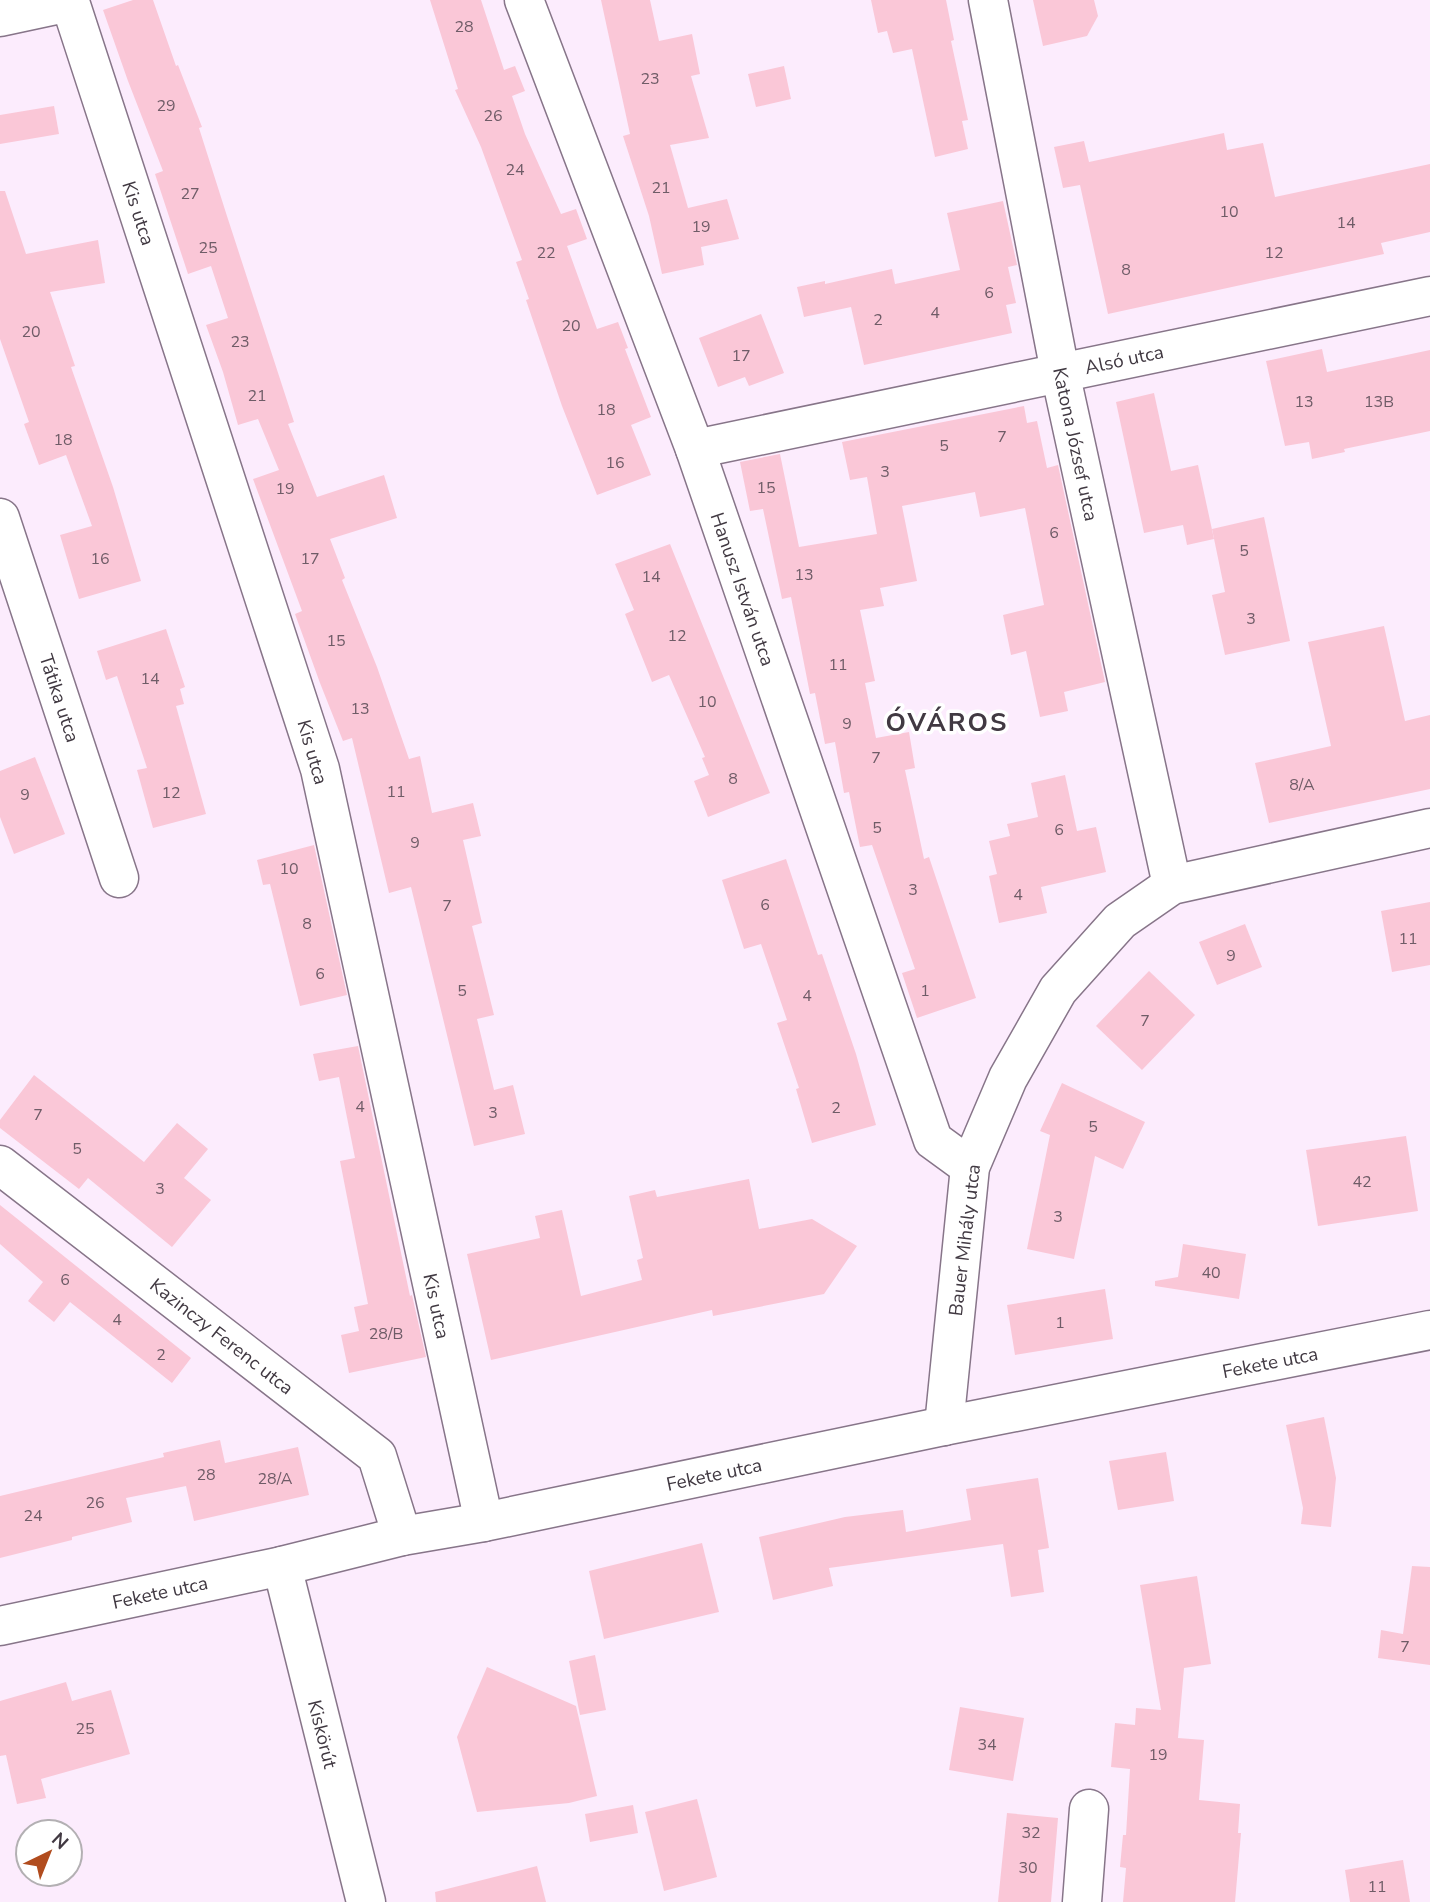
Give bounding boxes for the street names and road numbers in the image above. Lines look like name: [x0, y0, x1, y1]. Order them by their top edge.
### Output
street label: Kis utca: [115, 178, 161, 249]
street label: Alsó utca: [1082, 339, 1166, 381]
street label: Katona József utca: [1046, 365, 1104, 523]
street label: Hanusz István utca: [704, 509, 781, 670]
street label: Tátika utca: [33, 651, 86, 746]
street label: Kis utca: [290, 717, 334, 788]
street label: Bauer Mihály utca: [943, 1163, 987, 1318]
street label: Kis utca: [416, 1271, 456, 1341]
street label: Kazinczy Ferenc utca: [144, 1273, 299, 1401]
street label: Fekete utca: [1220, 1341, 1320, 1385]
street label: Fekete utca: [664, 1452, 764, 1498]
street label: Fekete utca: [110, 1570, 210, 1616]
street label: Kiskörút: [301, 1697, 343, 1771]

